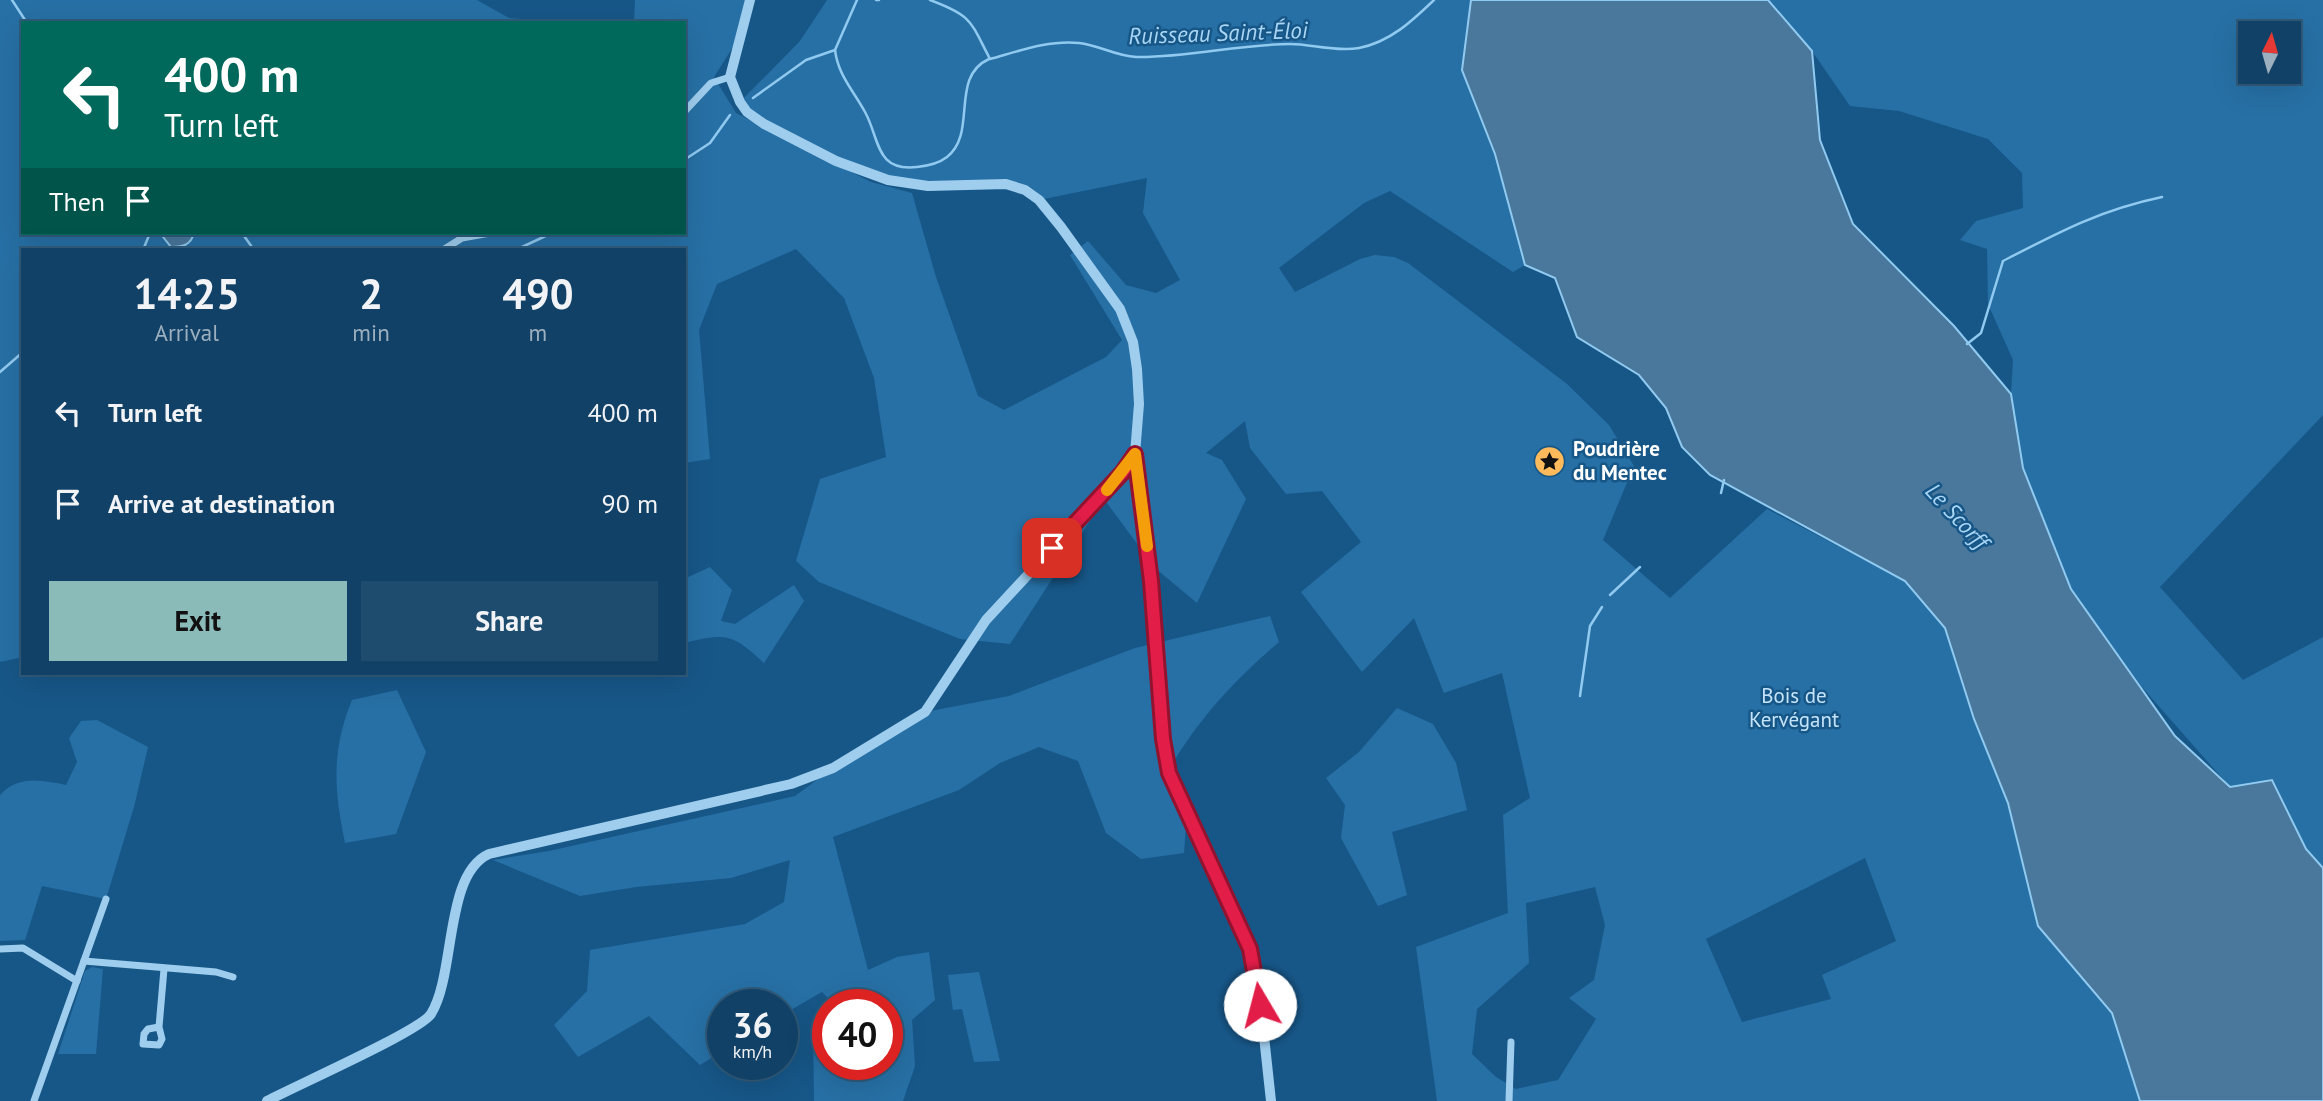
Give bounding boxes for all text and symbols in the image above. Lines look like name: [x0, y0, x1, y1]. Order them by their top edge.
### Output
water label: Ruisseau Saint-Éloi: [1128, 15, 1309, 50]
north arrow: [2238, 21, 2301, 84]
map controls: [2238, 21, 2301, 84]
text: 400 m: [164, 42, 299, 106]
icon: left: [49, 49, 140, 140]
text: Turn left: [164, 104, 279, 146]
icon: arrive: [119, 182, 157, 220]
text: Then: [49, 185, 105, 218]
text: 14:25: [133, 266, 240, 321]
text: 2: [359, 266, 383, 321]
text: 490: [502, 266, 574, 321]
text: Arrival: [154, 318, 219, 347]
text: min: [352, 318, 390, 347]
text: m: [529, 318, 547, 347]
icon: left: [49, 394, 87, 432]
text: Turn left: [108, 396, 202, 429]
text: 400 m: [587, 396, 658, 429]
place label: Poudrière du Mentec: [1573, 435, 1667, 486]
place icon: Poudrière du Mentec: [1533, 444, 1567, 478]
water label: Le Scorff: [1920, 477, 1998, 557]
icon: arrive: [49, 485, 87, 523]
text: Arrive at destination: [108, 487, 335, 520]
text: 90 m: [602, 487, 658, 520]
pin: [1022, 518, 1082, 578]
icon: arrive: [1033, 529, 1071, 567]
button: Exit: [49, 581, 347, 661]
button: Share: [361, 581, 658, 661]
park label: Bois de Kervégant: [1749, 682, 1839, 733]
position arrow: [1223, 968, 1297, 1042]
speed limit sign: 40: [812, 989, 903, 1080]
text: 36: [733, 1002, 772, 1048]
text: km/h: [733, 1040, 772, 1063]

